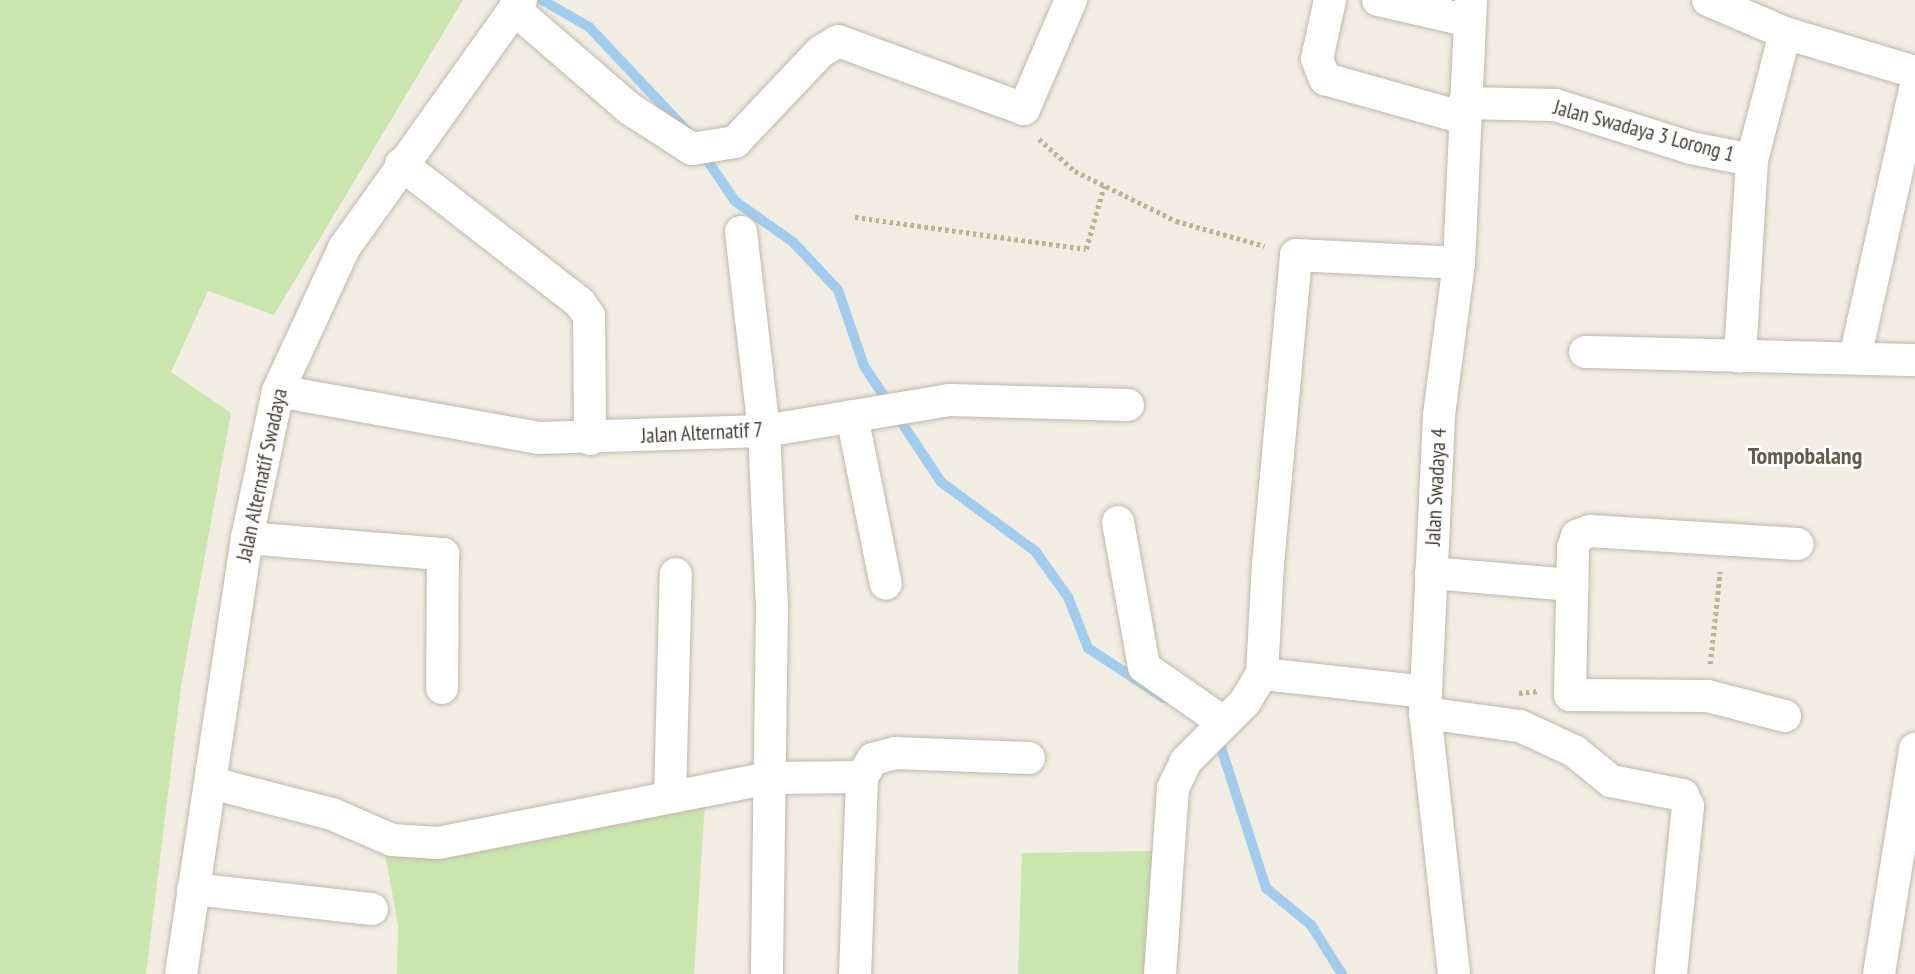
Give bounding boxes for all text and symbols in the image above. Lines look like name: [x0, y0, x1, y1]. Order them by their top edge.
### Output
street label: Jalan Swadaya 3 Lorong 1: [1551, 95, 1737, 167]
street label: Jalan Alternatif Swadaya: [231, 386, 293, 564]
street label: Jalan Alternatif 7: [640, 417, 764, 449]
street label: Jalan Swadaya 4: [1420, 427, 1452, 547]
district label: Tompobalang: [1748, 442, 1862, 470]

